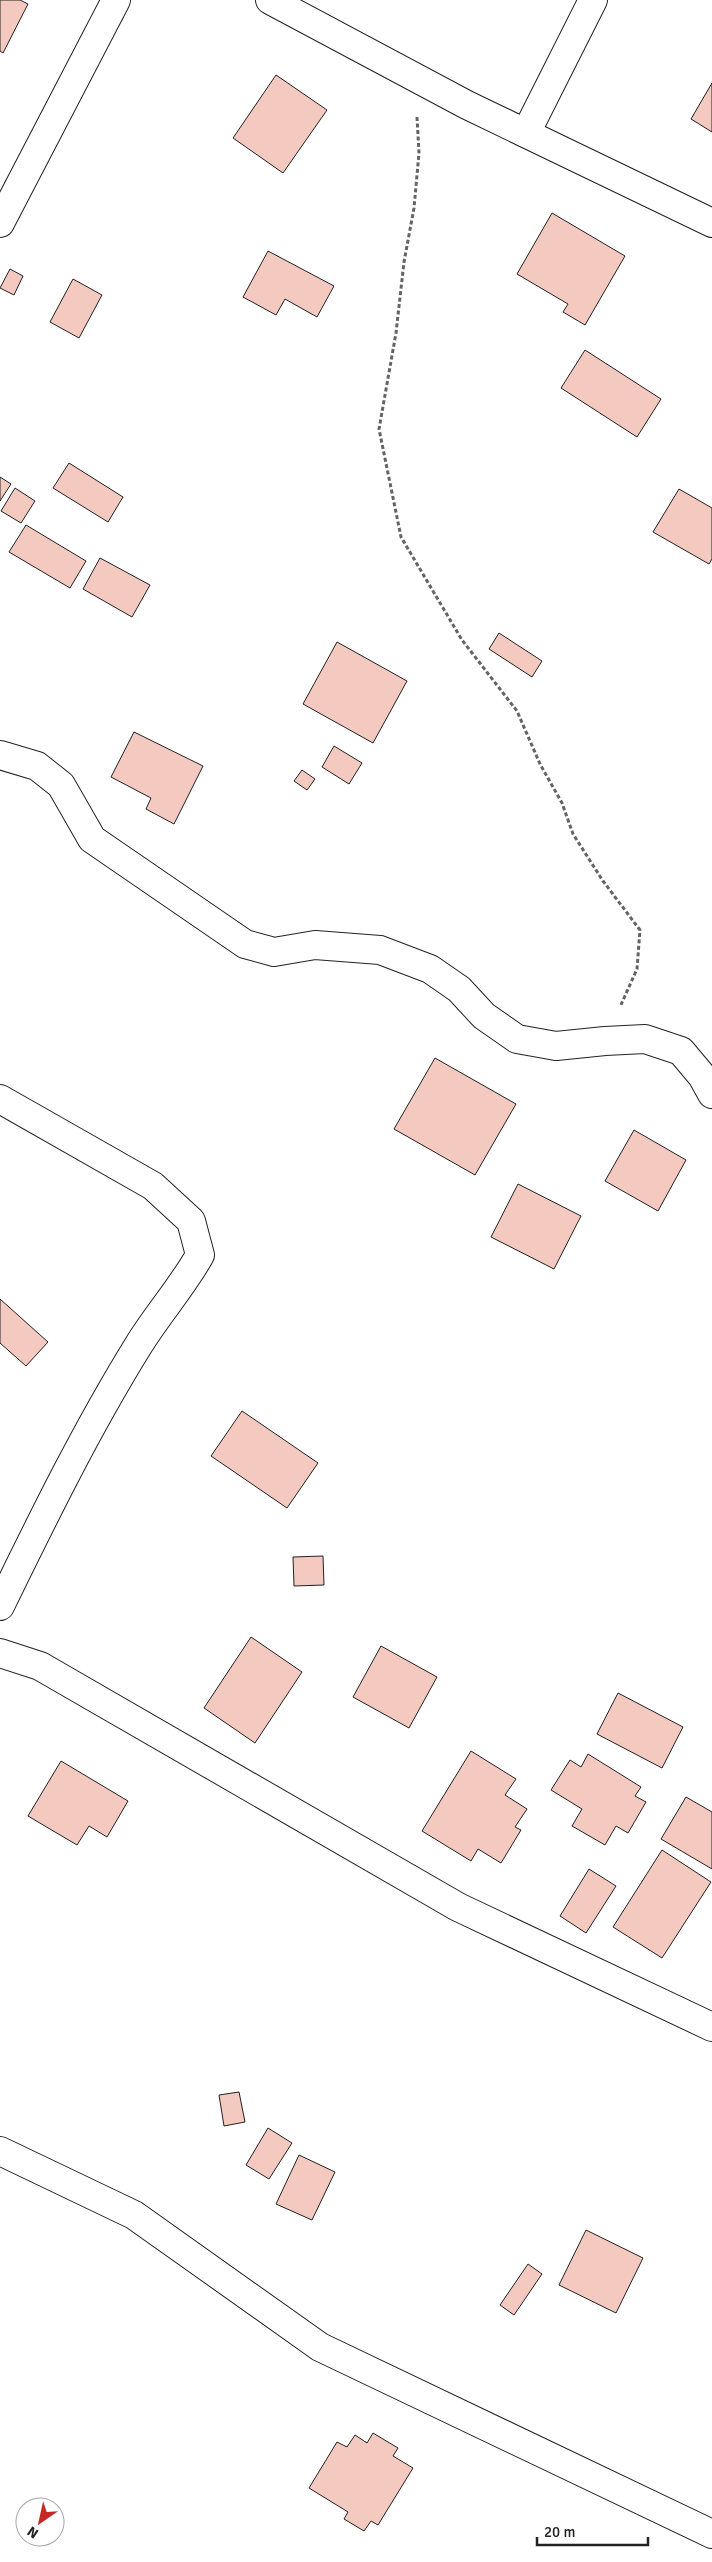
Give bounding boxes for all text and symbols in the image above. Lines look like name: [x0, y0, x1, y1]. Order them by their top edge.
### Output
north arrow: [15, 2497, 65, 2547]
scale bar: [537, 2514, 648, 2546]
text: N: [24, 2523, 42, 2542]
text: 20 m: [544, 2523, 575, 2541]

